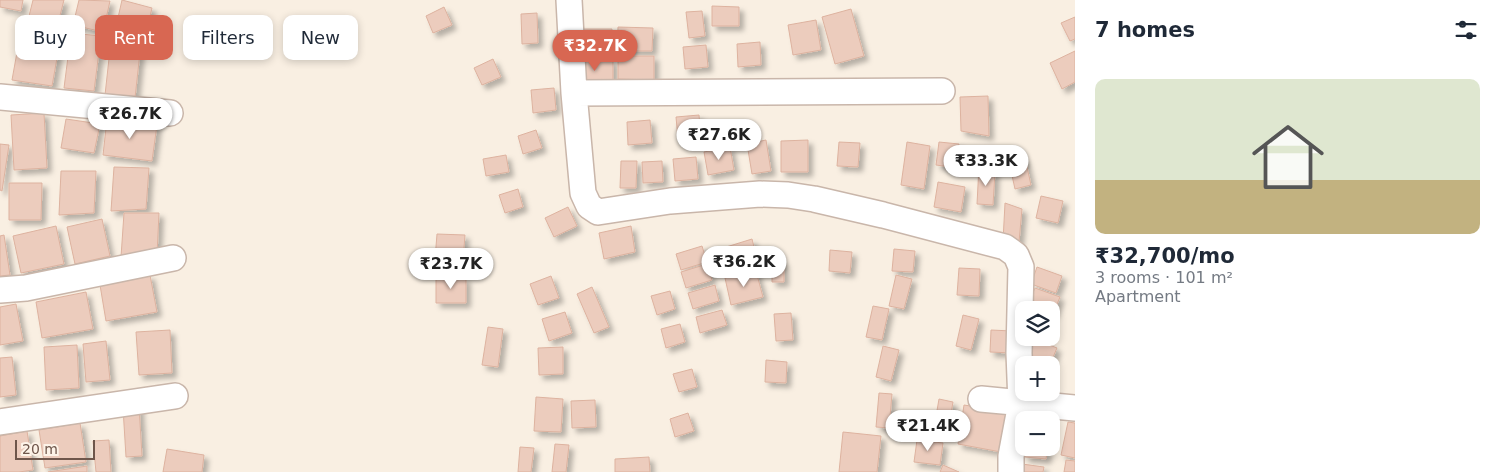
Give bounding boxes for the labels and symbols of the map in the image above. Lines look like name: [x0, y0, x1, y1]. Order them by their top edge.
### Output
pin: ₹32.7K: [554, 30, 636, 72]
pin: ₹26.7K: [89, 98, 171, 140]
pin: ₹27.6K: [678, 119, 760, 161]
pin: ₹33.3K: [945, 144, 1027, 187]
pin: ₹36.2K: [703, 246, 785, 288]
pin: ₹23.7K: [410, 248, 492, 290]
pin: ₹21.4K: [887, 410, 969, 452]
scale bar: [15, 437, 95, 460]

